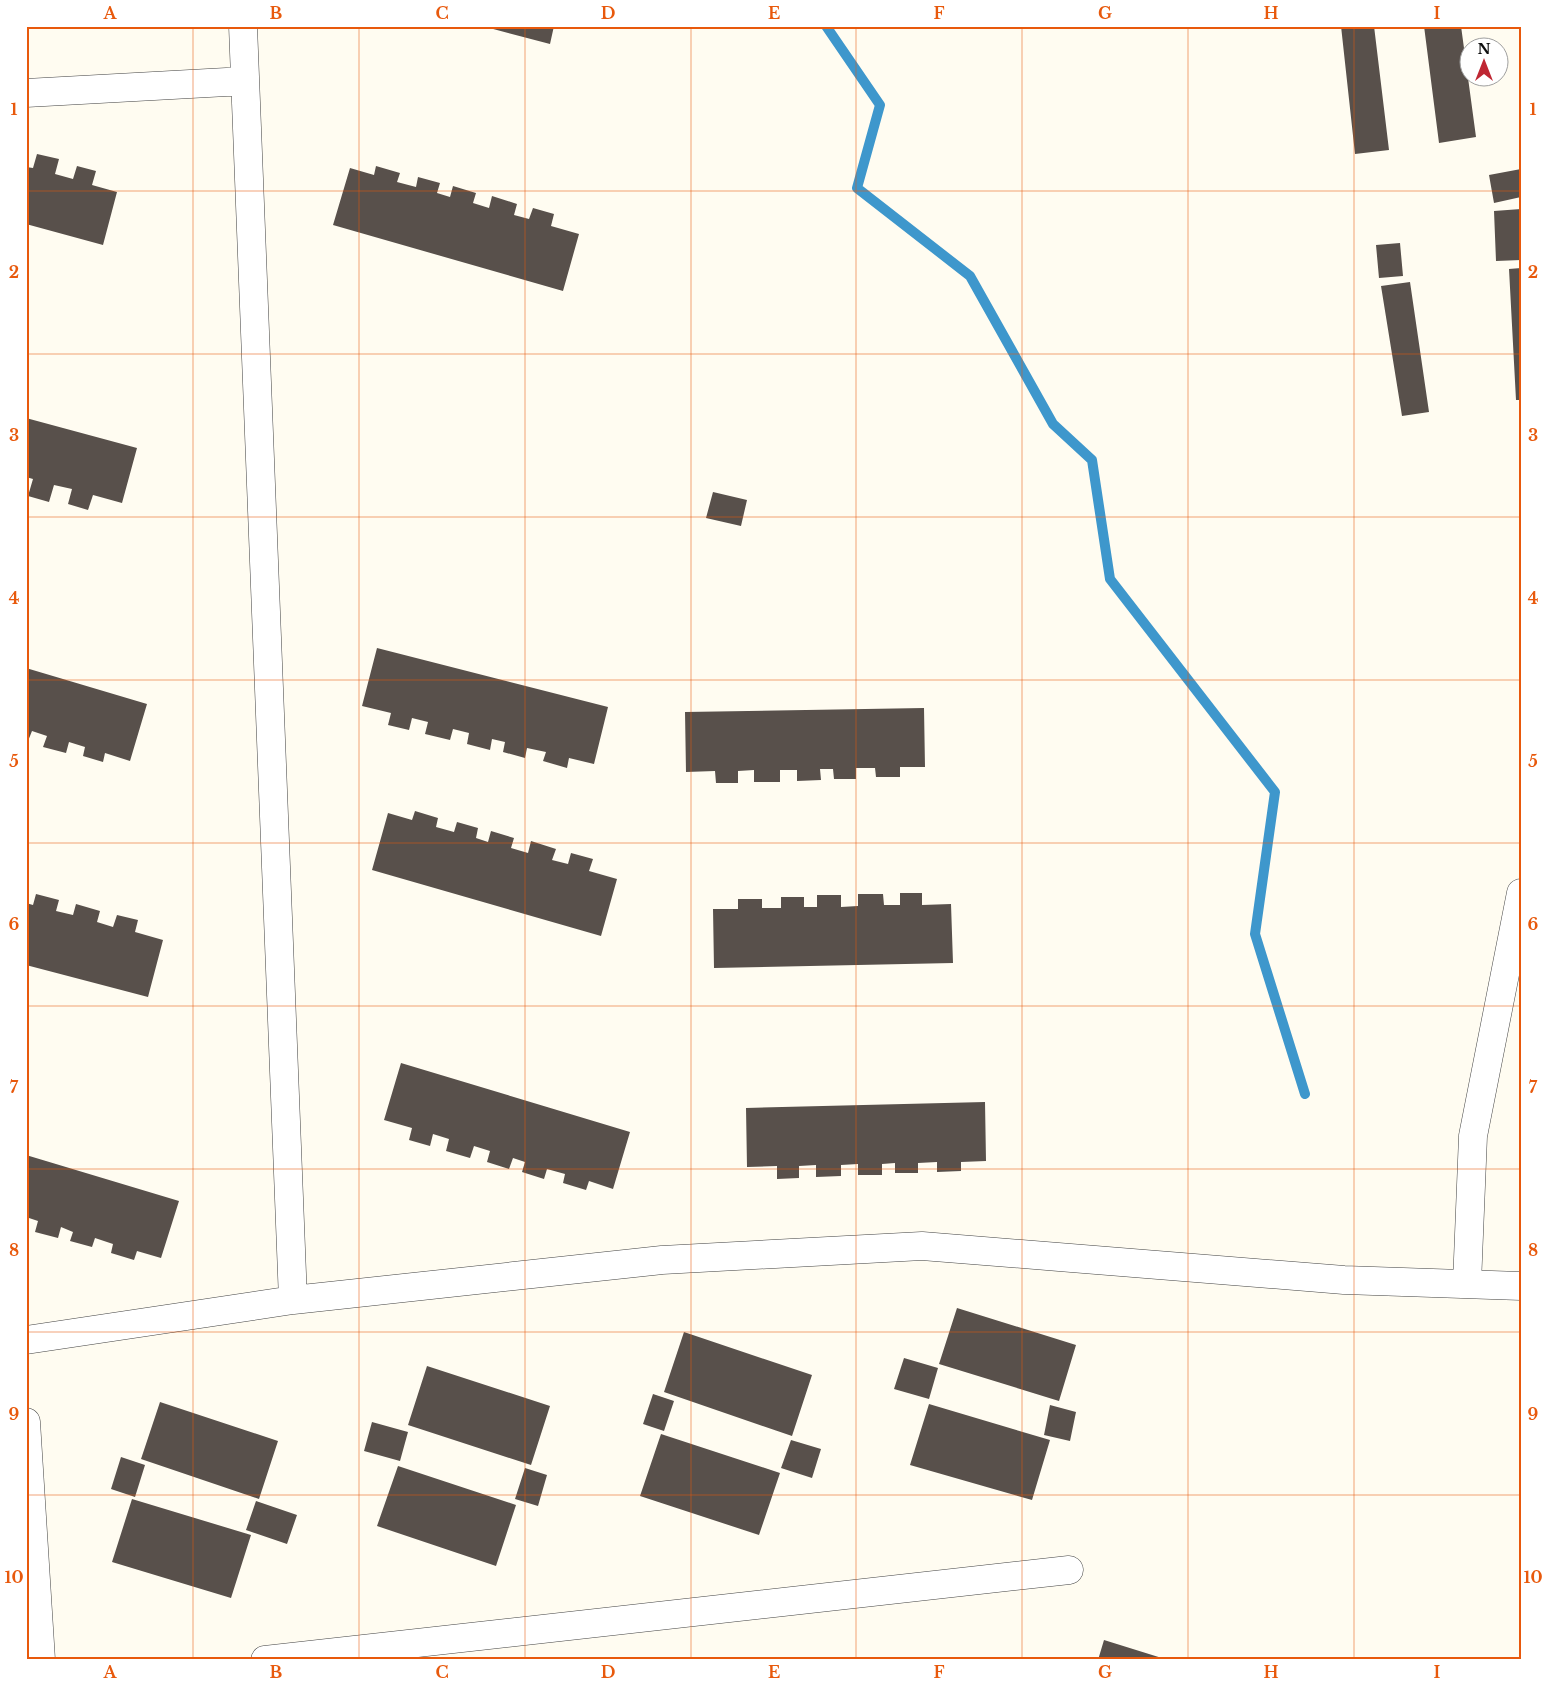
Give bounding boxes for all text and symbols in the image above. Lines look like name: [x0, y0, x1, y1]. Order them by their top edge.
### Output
text: A: [103, 3, 118, 23]
text: B: [270, 3, 283, 23]
text: C: [435, 3, 449, 23]
text: D: [601, 3, 615, 23]
text: E: [768, 3, 780, 23]
text: F: [933, 3, 945, 23]
text: G: [1098, 3, 1112, 23]
text: H: [1263, 3, 1279, 23]
text: I: [1434, 3, 1441, 23]
north arrow: [1460, 38, 1510, 88]
text: N: [1477, 40, 1491, 58]
text: 1: [11, 99, 18, 119]
text: 1: [1530, 99, 1537, 119]
text: 2: [9, 262, 19, 282]
text: 2: [1528, 262, 1538, 282]
text: 3: [9, 425, 19, 445]
text: 3: [1528, 425, 1538, 445]
text: 4: [9, 588, 19, 608]
text: 4: [1528, 588, 1538, 608]
text: 5: [9, 751, 19, 771]
text: 5: [1528, 751, 1538, 771]
text: 6: [9, 914, 20, 934]
text: 6: [1528, 914, 1539, 934]
text: 7: [10, 1077, 19, 1097]
text: 7: [1529, 1077, 1538, 1097]
text: 8: [9, 1240, 19, 1260]
text: 8: [1528, 1240, 1538, 1260]
text: 9: [9, 1404, 20, 1424]
text: 9: [1528, 1404, 1539, 1424]
text: 10: [4, 1567, 24, 1587]
text: 10: [1523, 1567, 1543, 1587]
text: A: [103, 1662, 118, 1682]
text: B: [270, 1662, 283, 1682]
text: C: [435, 1662, 449, 1682]
text: D: [601, 1662, 615, 1682]
text: E: [768, 1662, 780, 1682]
text: F: [933, 1662, 945, 1682]
text: G: [1098, 1662, 1112, 1682]
text: H: [1263, 1662, 1279, 1682]
text: I: [1434, 1662, 1441, 1682]

